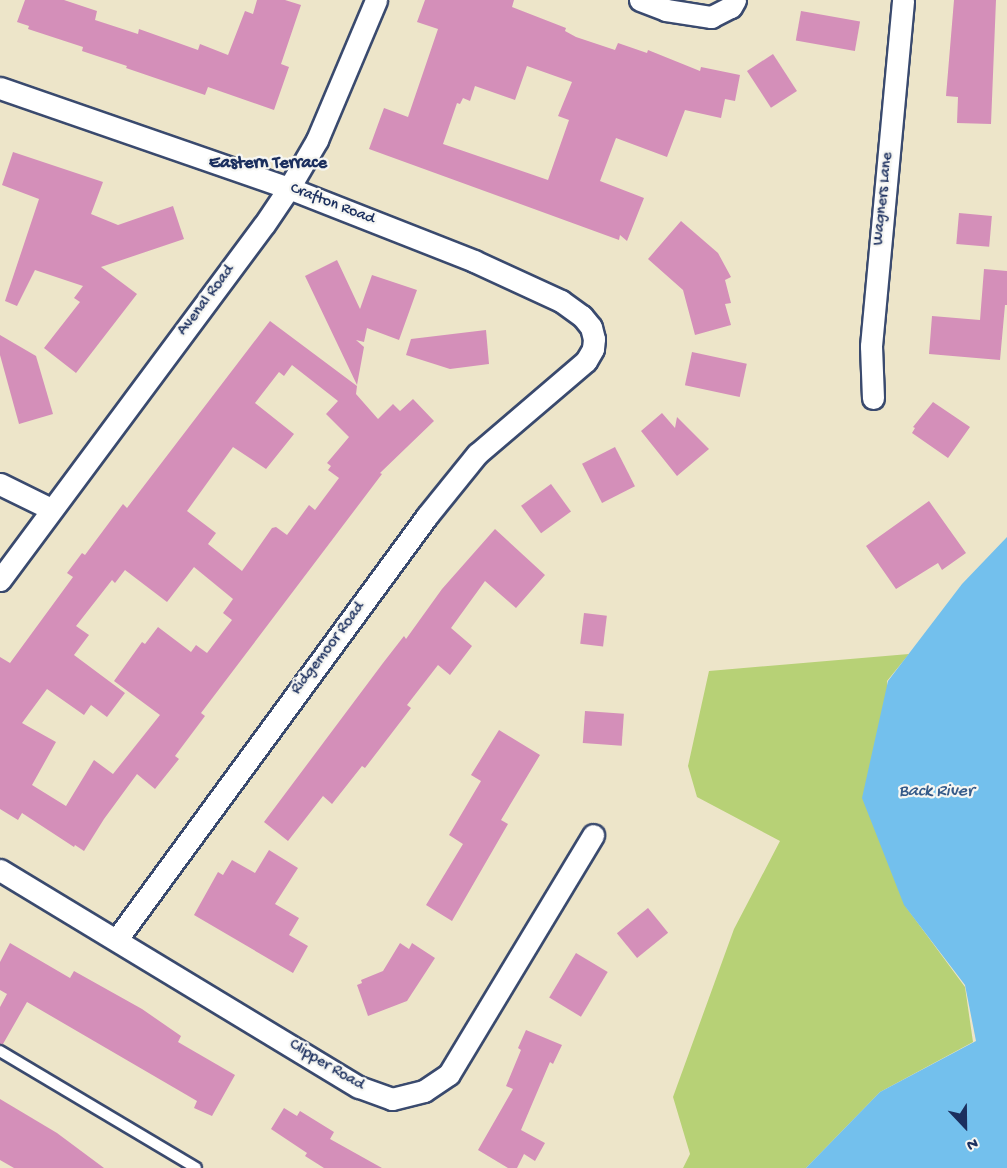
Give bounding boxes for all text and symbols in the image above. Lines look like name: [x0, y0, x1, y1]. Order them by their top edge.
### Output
street label: Wagners Lane: [870, 152, 898, 246]
district label: Eastern Terrace: [209, 153, 327, 175]
street label: Crafton Road: [287, 180, 377, 230]
street label: Avenal Road: [174, 262, 240, 340]
street label: Ridgemoor Road: [288, 599, 370, 699]
water label: Back River: [899, 781, 973, 803]
street label: Clipper Road: [285, 1036, 367, 1096]
north arrow: [935, 1096, 995, 1156]
text: N: [964, 1132, 980, 1154]

